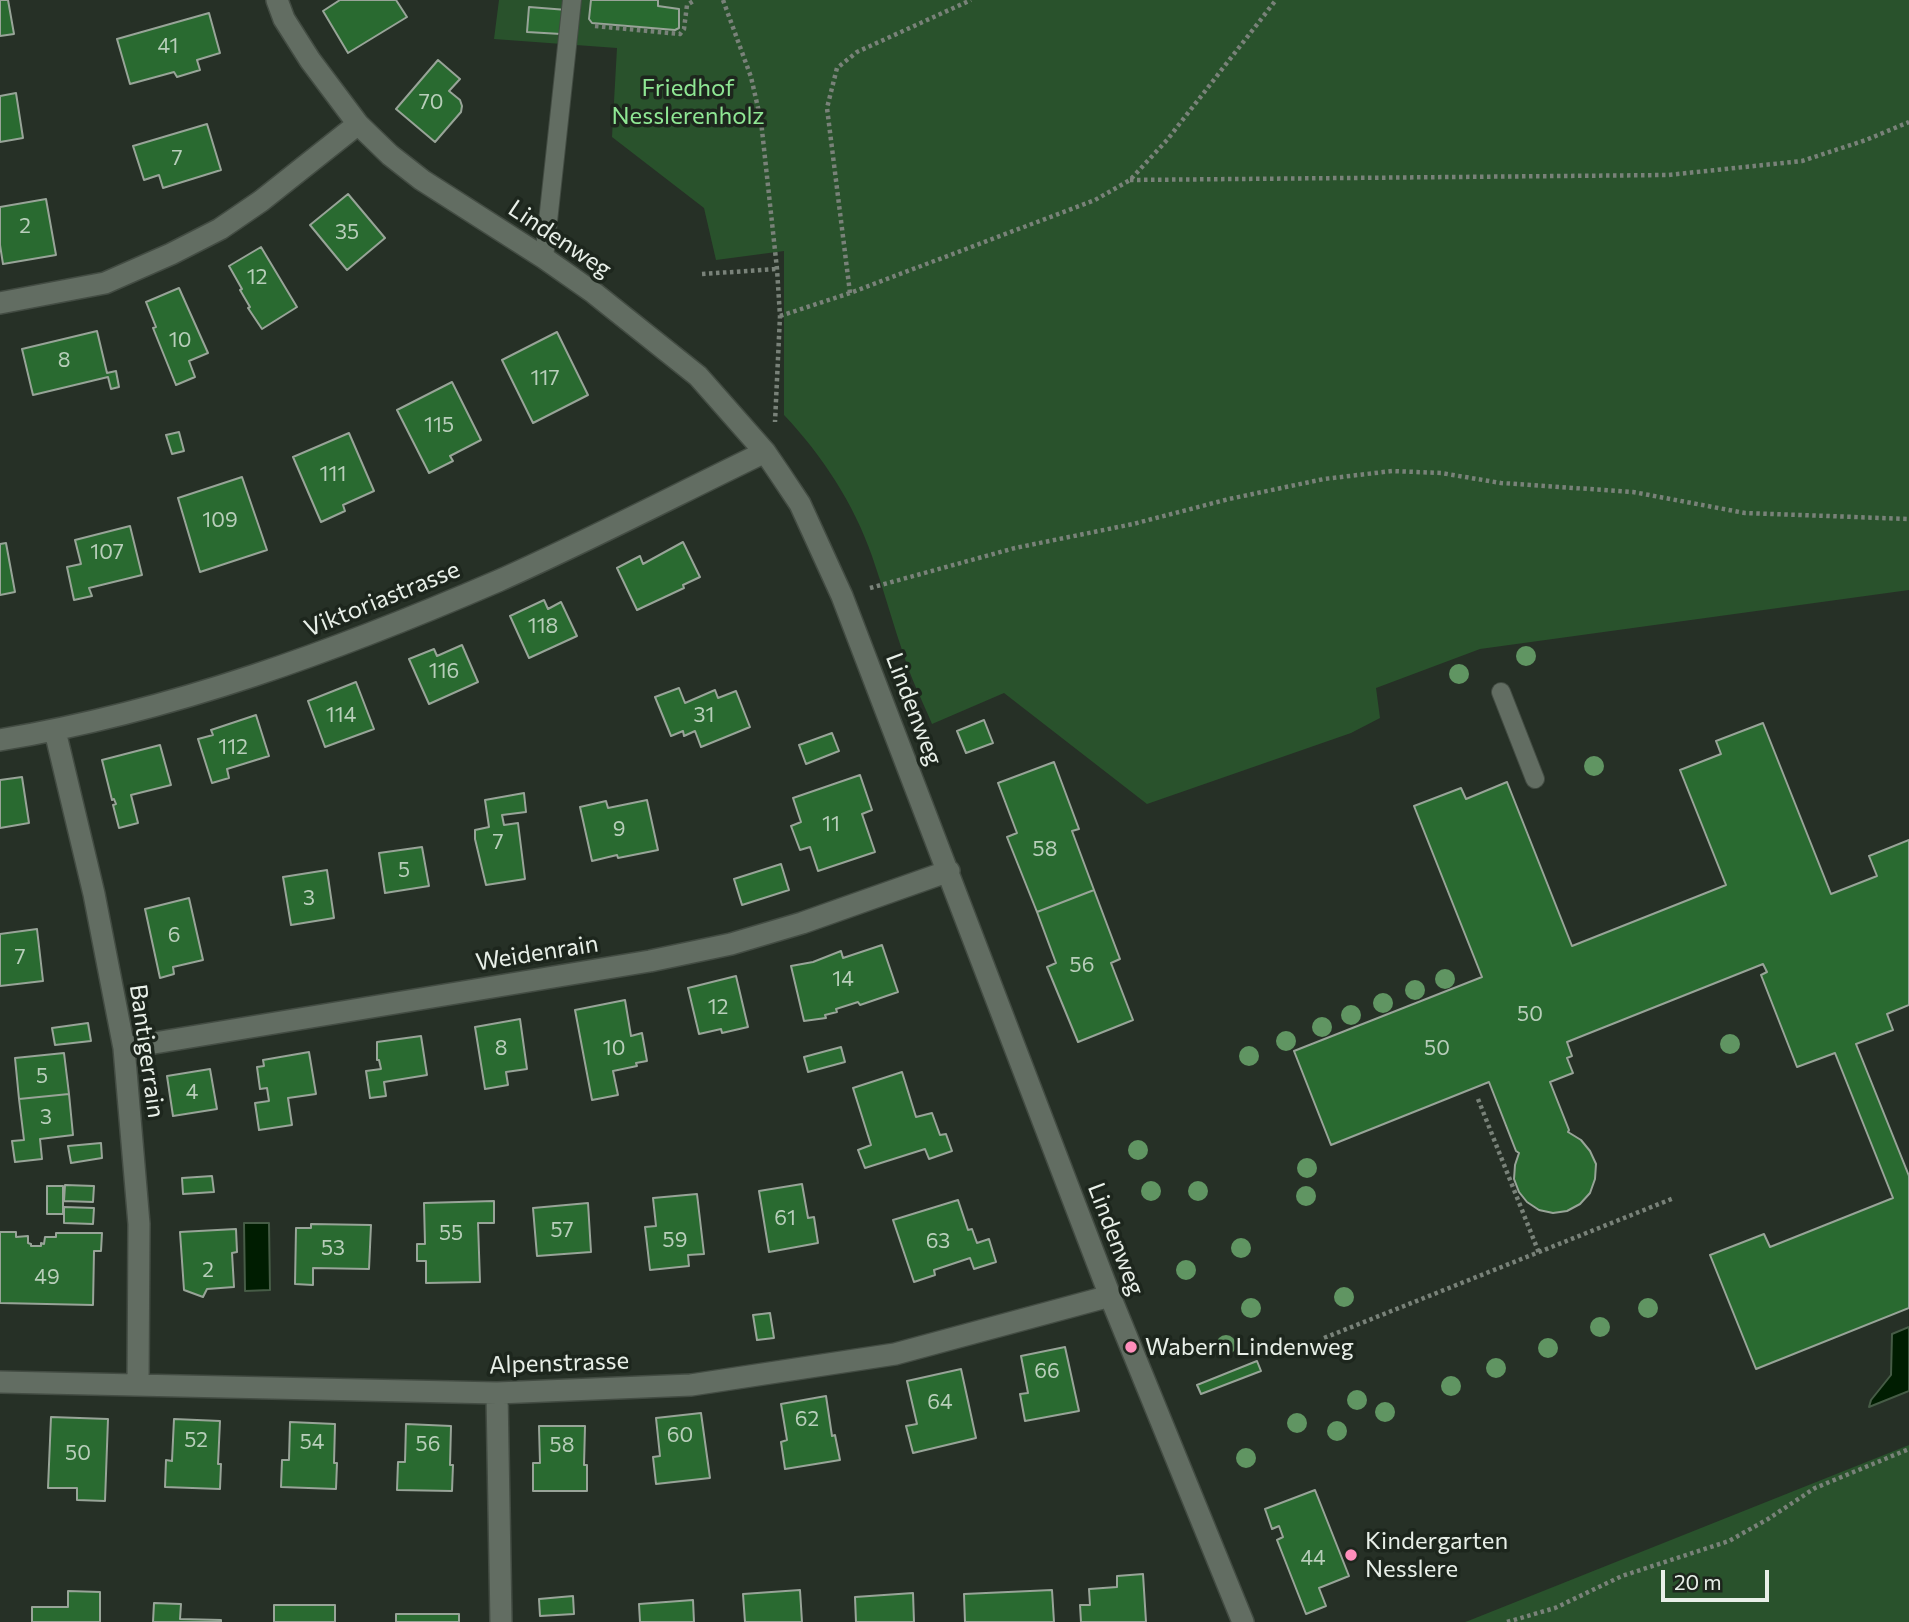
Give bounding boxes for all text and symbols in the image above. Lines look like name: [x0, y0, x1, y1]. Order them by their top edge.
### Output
house number: 41: [158, 33, 178, 59]
park label: Friedhof Nesslerenholz: [611, 74, 765, 130]
house number: 70: [419, 89, 443, 115]
house number: 7: [171, 145, 183, 171]
street label: Lindenweg: [503, 194, 617, 284]
house number: 2: [19, 213, 31, 239]
house number: 35: [335, 219, 359, 245]
house number: 12: [247, 264, 267, 290]
house number: 10: [169, 327, 191, 353]
house number: 8: [58, 347, 70, 373]
house number: 117: [530, 365, 560, 391]
house number: 115: [424, 412, 454, 438]
house number: 111: [320, 461, 346, 487]
house number: 109: [202, 507, 238, 533]
house number: 107: [90, 539, 124, 565]
street label: Viktoriastrasse: [300, 555, 464, 643]
house number: 118: [528, 613, 558, 639]
street label: Lindenweg: [879, 649, 949, 769]
house number: 116: [429, 658, 459, 684]
house number: 114: [326, 702, 356, 728]
house number: 31: [694, 702, 714, 728]
house number: 112: [218, 734, 248, 760]
house number: 11: [822, 811, 840, 837]
house number: 9: [613, 816, 625, 842]
house number: 7: [492, 829, 504, 855]
house number: 58: [1033, 836, 1057, 862]
house number: 5: [398, 857, 410, 883]
house number: 3: [303, 885, 315, 911]
house number: 6: [168, 922, 180, 948]
street label: Weidenrain: [474, 929, 600, 977]
house number: 7: [14, 944, 26, 970]
house number: 56: [1070, 952, 1094, 978]
house number: 14: [832, 966, 854, 992]
street label: Bantigerrain: [123, 982, 171, 1120]
house number: 12: [708, 994, 728, 1020]
house number: 50: [1517, 1001, 1543, 1027]
house number: 8: [495, 1035, 507, 1061]
house number: 10: [603, 1035, 625, 1061]
house number: 50: [1424, 1035, 1450, 1061]
house number: 5: [36, 1063, 48, 1089]
house number: 4: [186, 1079, 198, 1105]
house number: 3: [40, 1104, 52, 1130]
street label: Lindenweg: [1081, 1179, 1151, 1299]
house number: 61: [774, 1205, 796, 1231]
house number: 57: [550, 1217, 574, 1243]
house number: 55: [439, 1220, 463, 1246]
house number: 59: [663, 1227, 687, 1253]
house number: 63: [926, 1228, 950, 1254]
house number: 53: [321, 1235, 345, 1261]
house number: 2: [202, 1257, 214, 1283]
house number: 49: [34, 1264, 60, 1290]
place label: Wabern Lindenweg: [1145, 1333, 1354, 1361]
marker: Wabern Lindenweg: [1123, 1339, 1139, 1355]
street label: Alpenstrasse: [488, 1346, 630, 1380]
house number: 66: [1034, 1358, 1060, 1384]
house number: 64: [927, 1389, 953, 1415]
house number: 62: [795, 1406, 819, 1432]
house number: 60: [667, 1422, 693, 1448]
house number: 52: [184, 1427, 208, 1453]
house number: 54: [300, 1429, 324, 1455]
house number: 56: [416, 1431, 440, 1457]
house number: 58: [550, 1432, 574, 1458]
house number: 50: [65, 1440, 91, 1466]
place label: Kindergarten Nesslere: [1365, 1527, 1508, 1583]
house number: 44: [1300, 1545, 1326, 1571]
marker: Kindergarten Nesslere: [1343, 1547, 1359, 1563]
scale bar: [1664, 1556, 1772, 1600]
text: 20 m: [1674, 1569, 1722, 1594]

